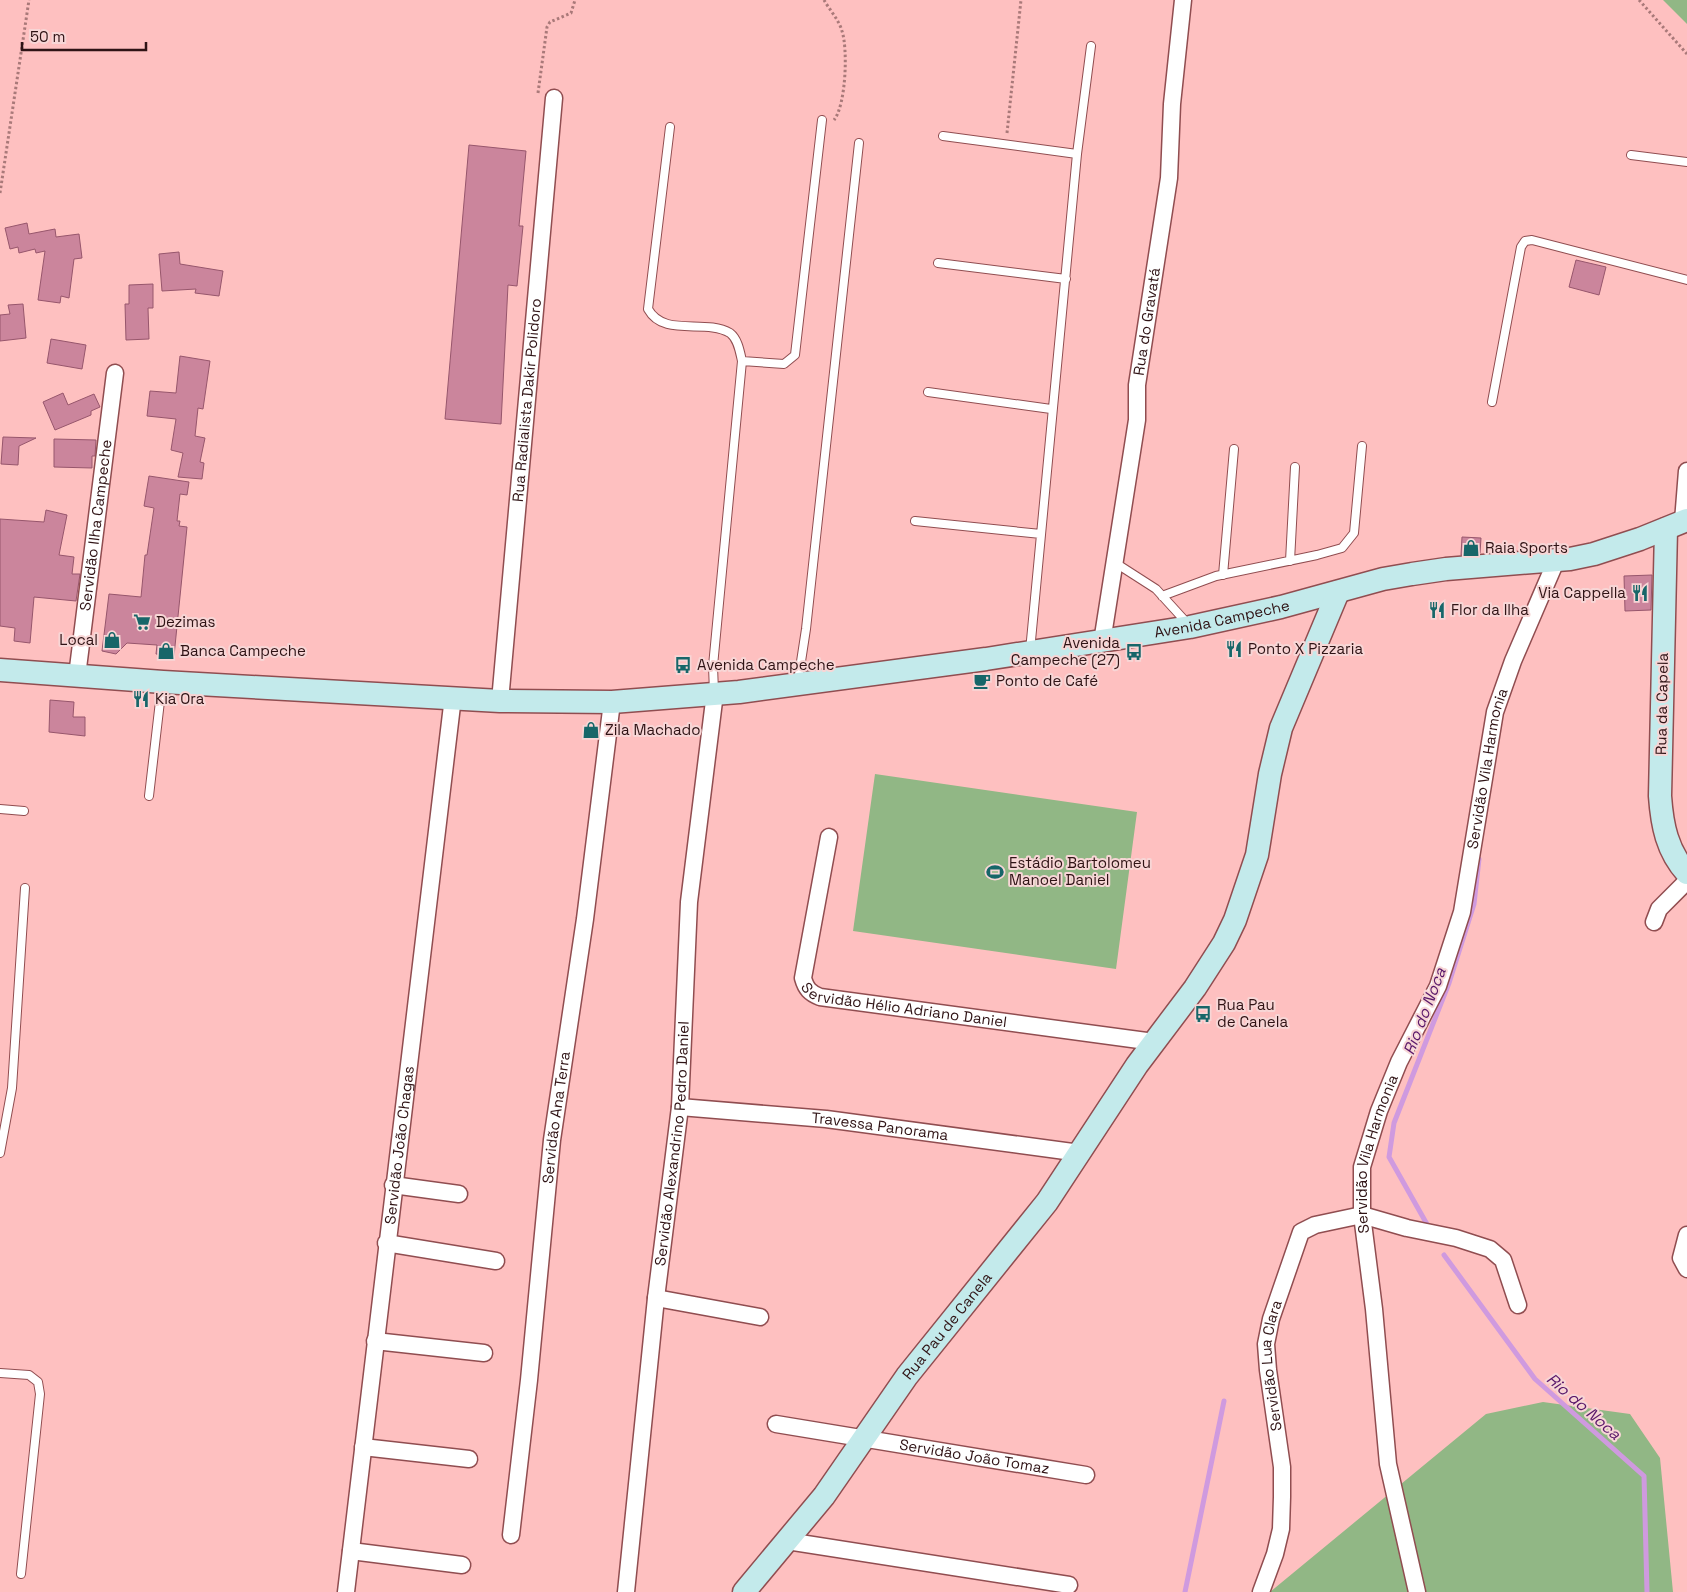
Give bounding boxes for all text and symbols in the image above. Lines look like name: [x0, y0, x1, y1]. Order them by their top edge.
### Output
scale bar: [22, 20, 146, 52]
text: 50 m: [30, 27, 65, 46]
street label: Rua do Gravatá: [1129, 266, 1164, 377]
street label: Rua Radialista Dakir Polidoro: [508, 297, 545, 503]
street label: Servidão Ilha Campeche: [75, 438, 116, 612]
shop icon: Raia Sports: [1461, 538, 1481, 558]
place label: Raia Sports: [1485, 538, 1568, 557]
place label: Via Cappella: [1538, 583, 1626, 602]
restaurant icon: Via Cappella: [1630, 583, 1650, 603]
street label: Avenida Campeche: [1153, 595, 1292, 641]
restaurant icon: Flor da Ilha: [1427, 600, 1447, 620]
place label: Flor da Ilha: [1451, 600, 1529, 619]
supermarket icon: Dezimas: [132, 612, 152, 632]
place label: Dezimas: [156, 612, 216, 631]
place label: Local: [59, 630, 98, 649]
shop icon: Local: [102, 630, 122, 650]
place label: Avenida Campeche (27): [1011, 633, 1120, 670]
restaurant icon: Ponto X Pizzaria: [1224, 639, 1244, 659]
place label: Ponto X Pizzaria: [1248, 639, 1363, 658]
shop icon: Banca Campeche: [156, 641, 176, 661]
place label: Banca Campeche: [180, 641, 306, 660]
bus stop icon: Avenida Campeche (27): [1124, 642, 1144, 662]
street label: Rua da Capela: [1651, 652, 1672, 755]
bus stop icon: Avenida Campeche: [673, 655, 693, 675]
place label: Avenida Campeche: [697, 655, 835, 674]
cafe icon: Ponto de Café: [972, 671, 992, 691]
place label: Ponto de Café: [996, 671, 1098, 690]
street label: Servidão Vila Harmonia: [1463, 685, 1512, 850]
restaurant icon: Kia Ora: [131, 689, 151, 709]
place label: Kia Ora: [155, 689, 205, 708]
shop icon: Zila Machado: [581, 720, 601, 740]
place label: Zila Machado: [605, 720, 700, 739]
place label: Estádio Bartolomeu Manoel Daniel: [1009, 853, 1151, 889]
sports icon: Estádio Bartolomeu Manoel Daniel: [985, 862, 1005, 882]
water label: Rio do Noca: [1398, 964, 1451, 1058]
street label: Servidão Hélio Adriano Daniel: [797, 978, 1008, 1031]
place label: Rua Pau de Canela: [1217, 995, 1288, 1031]
bus stop icon: Rua Pau de Canela: [1193, 1004, 1213, 1024]
street label: Servidão Alexandrino Pedro Daniel: [650, 1021, 693, 1267]
street label: Servidão Ana Terra: [538, 1050, 574, 1184]
street label: Servidão João Chagas: [380, 1065, 418, 1225]
street label: Servidão Vila Harmonia: [1352, 1071, 1402, 1235]
street label: Travessa Panorama: [811, 1108, 950, 1144]
street label: Rua Pau de Canela: [898, 1268, 996, 1383]
street label: Servidão Lua Clara: [1256, 1297, 1286, 1432]
water label: Rio do Noca: [1542, 1368, 1626, 1445]
street label: Servidão João Tomaz: [898, 1434, 1051, 1478]

